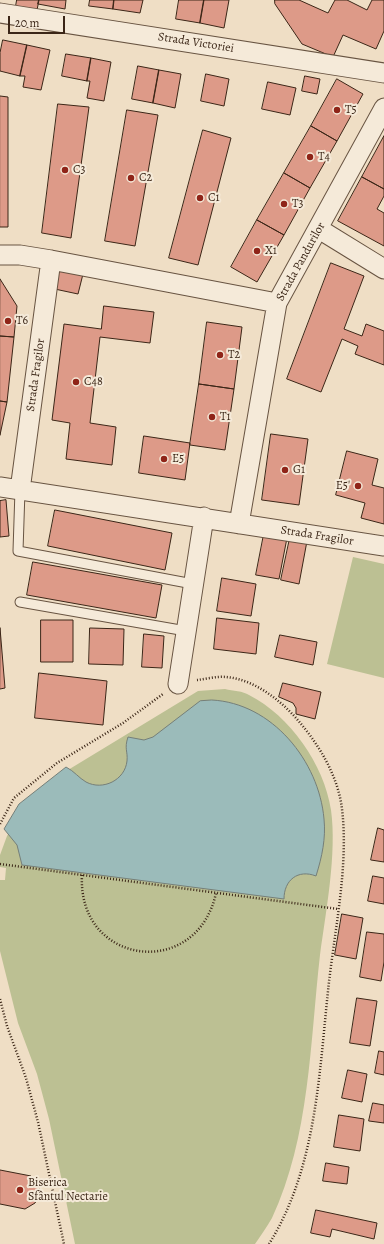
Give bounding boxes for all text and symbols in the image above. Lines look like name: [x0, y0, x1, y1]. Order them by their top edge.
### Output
scale bar: [10, 8, 67, 34]
text: 20 m: [15, 15, 39, 31]
street label: Strada Victoriei: [157, 30, 235, 56]
place label: T5: [345, 103, 357, 117]
marker: T5: [332, 105, 342, 115]
place label: T4: [318, 150, 330, 164]
marker: T4: [305, 152, 315, 162]
place label: C3: [73, 163, 86, 177]
marker: C3: [60, 165, 70, 175]
place label: C2: [139, 171, 152, 185]
marker: C2: [126, 173, 136, 183]
place label: C1: [208, 191, 220, 205]
marker: C1: [195, 193, 205, 203]
place label: T3: [292, 197, 304, 211]
marker: T3: [279, 199, 289, 209]
street label: Strada Pandurilor: [273, 220, 329, 304]
place label: X1: [265, 244, 277, 258]
marker: X1: [252, 246, 262, 256]
place label: T6: [16, 314, 28, 328]
marker: T6: [3, 316, 13, 326]
street label: Strada Fragilor: [24, 338, 48, 412]
place label: T2: [228, 348, 240, 362]
marker: T2: [215, 350, 225, 360]
place label: C48: [84, 375, 103, 389]
marker: C48: [71, 377, 81, 387]
place label: T1: [220, 410, 231, 424]
marker: T1: [207, 412, 217, 422]
place label: E5: [172, 452, 184, 466]
marker: E5: [159, 454, 169, 464]
place label: G1: [293, 463, 305, 477]
marker: G1: [280, 465, 290, 475]
place label: E5': [336, 479, 350, 493]
marker: E5': [353, 481, 363, 491]
street label: Strada Fragilor: [279, 523, 355, 549]
place label: Biserica Sfântul Nectarie: [28, 1176, 108, 1204]
marker: Biserica Sfântul Nectarie: [15, 1185, 25, 1195]

